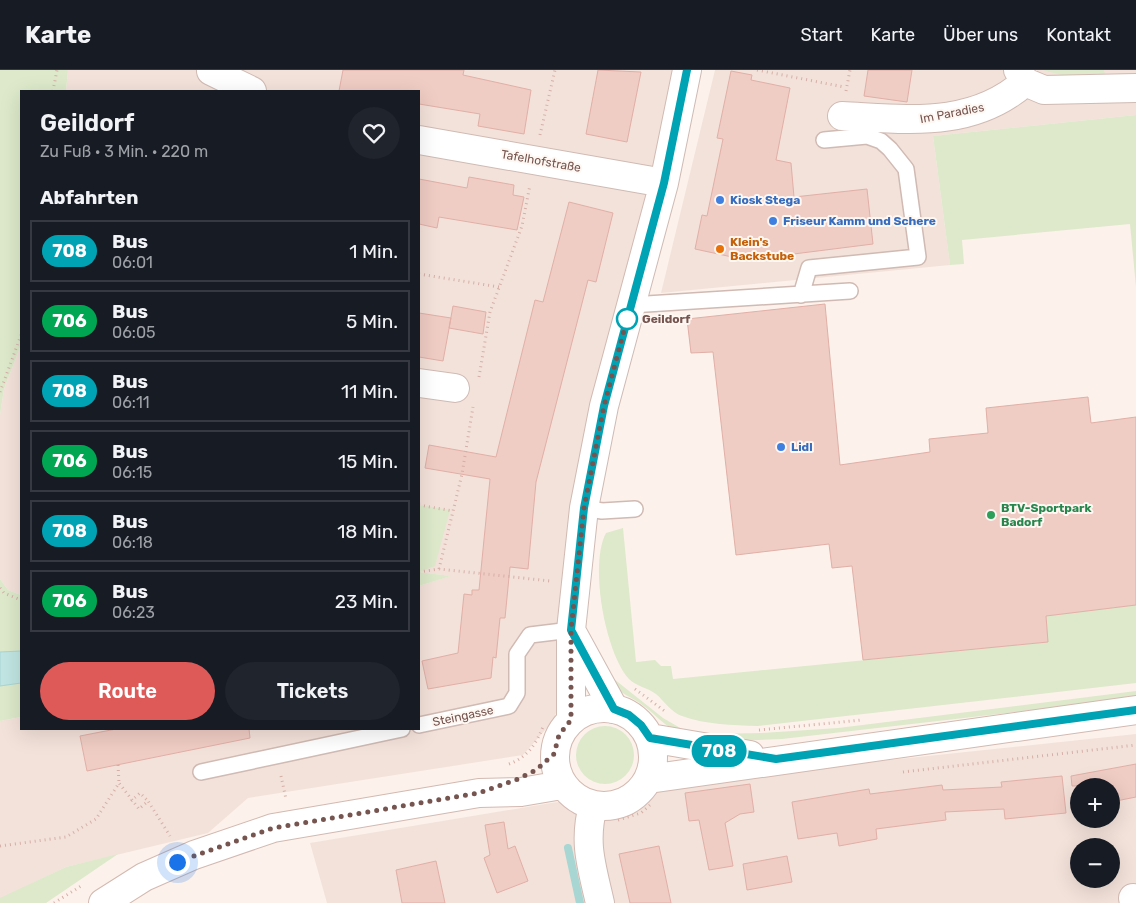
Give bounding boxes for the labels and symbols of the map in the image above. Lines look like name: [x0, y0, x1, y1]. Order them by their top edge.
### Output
street label: Im Paradies: [919, 100, 985, 126]
street label: Tafelhofstraße: [500, 147, 582, 175]
place label: Kiosk Stega: [730, 193, 800, 207]
marker: Kiosk Stega: [714, 194, 726, 206]
place label: Friseur Kamm und Schere: [783, 214, 936, 228]
marker: Friseur Kamm und Schere: [767, 215, 779, 227]
place label: Klein's Backstube: [730, 235, 794, 263]
marker: Klein's Backstube: [714, 243, 726, 255]
marker: Geildorf: [616, 308, 638, 330]
place label: Geildorf: [642, 312, 691, 326]
place label: Lidl: [791, 440, 813, 454]
marker: Lidl: [775, 441, 787, 453]
place label: BTV-Sportpark Badorf: [1001, 501, 1091, 529]
marker: BTV-Sportpark Badorf: [985, 509, 997, 521]
street label: Steingasse: [431, 703, 495, 729]
line badge: 708: [690, 735, 748, 767]
your location: [165, 850, 190, 875]

